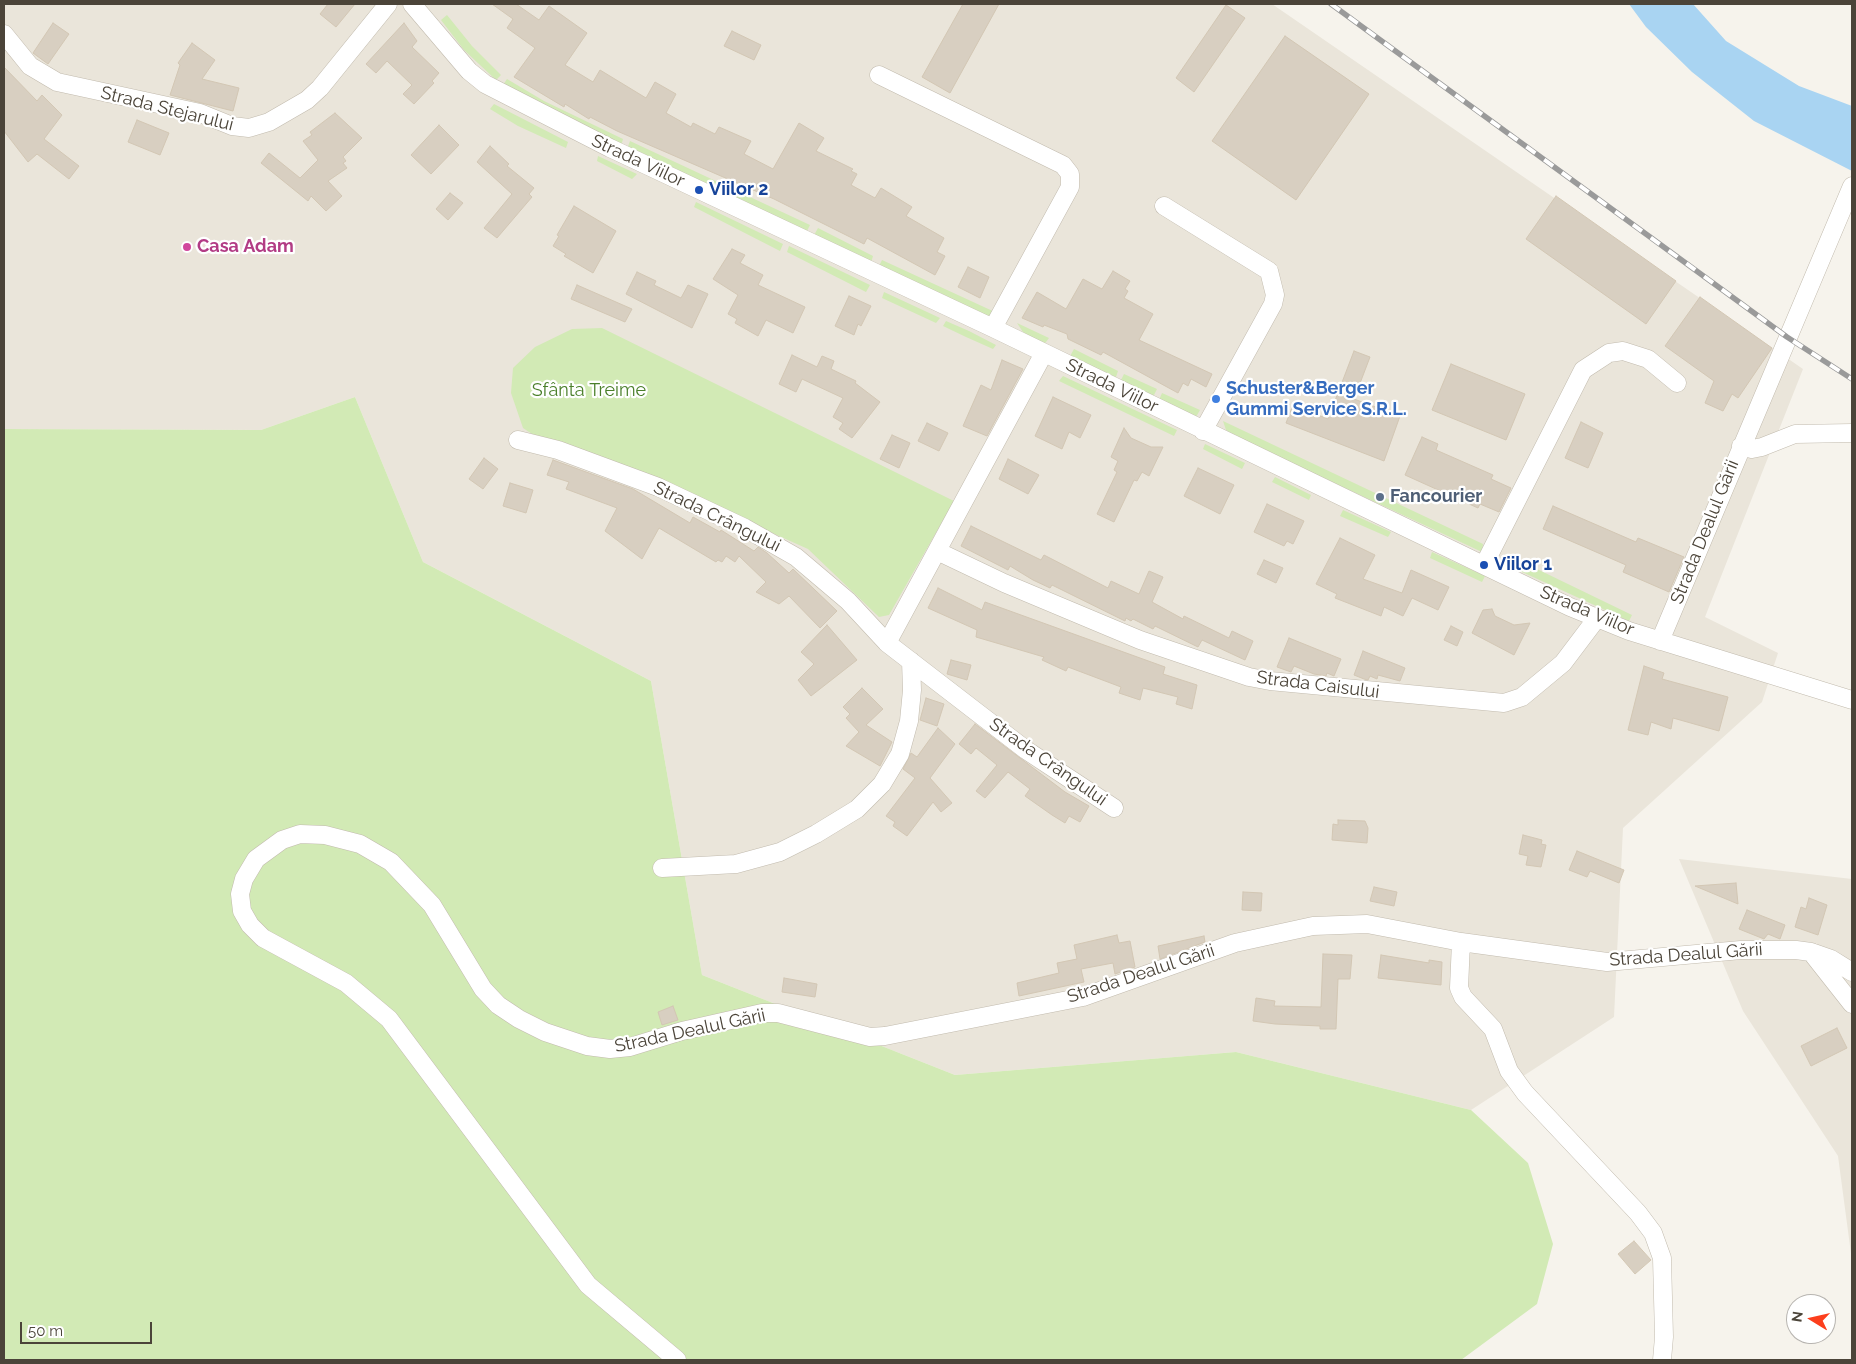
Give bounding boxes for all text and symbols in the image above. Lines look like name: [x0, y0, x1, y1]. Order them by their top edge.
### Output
street label: Strada Stejarului: [98, 82, 236, 136]
street label: Strada Viilor: [588, 130, 688, 192]
place label: Viilor 2: [709, 179, 768, 201]
marker: Viilor 2: [693, 184, 705, 196]
place label: Casa Adam: [197, 236, 294, 258]
marker: Casa Adam: [181, 241, 193, 253]
street label: Strada Viilor: [1062, 354, 1162, 418]
place label: Schuster&Berger Gummi Service S.R.L.: [1226, 378, 1407, 420]
park label: Sfânta Treime: [532, 380, 646, 402]
marker: Schuster&Berger Gummi Service S.R.L.: [1210, 393, 1222, 405]
street label: Strada Dealul Gării: [1666, 457, 1744, 607]
street label: Strada Crângului: [650, 477, 784, 557]
place label: Fancourier: [1390, 486, 1482, 508]
marker: Fancourier: [1374, 491, 1386, 503]
place label: Viilor 1: [1494, 554, 1552, 576]
marker: Viilor 1: [1478, 559, 1490, 571]
street label: Strada Viilor: [1537, 581, 1637, 641]
street label: Strada Caisului: [1255, 667, 1381, 703]
street label: Strada Crângului: [985, 713, 1111, 811]
street label: Strada Dealul Gării: [1609, 939, 1763, 971]
street label: Strada Dealul Gării: [1065, 940, 1217, 1008]
street label: Strada Dealul Gării: [613, 1004, 767, 1058]
north arrow: [1786, 1294, 1836, 1344]
text: N: [1788, 1310, 1806, 1323]
scale bar: [22, 1312, 155, 1344]
text: 50 m: [28, 1322, 63, 1340]

